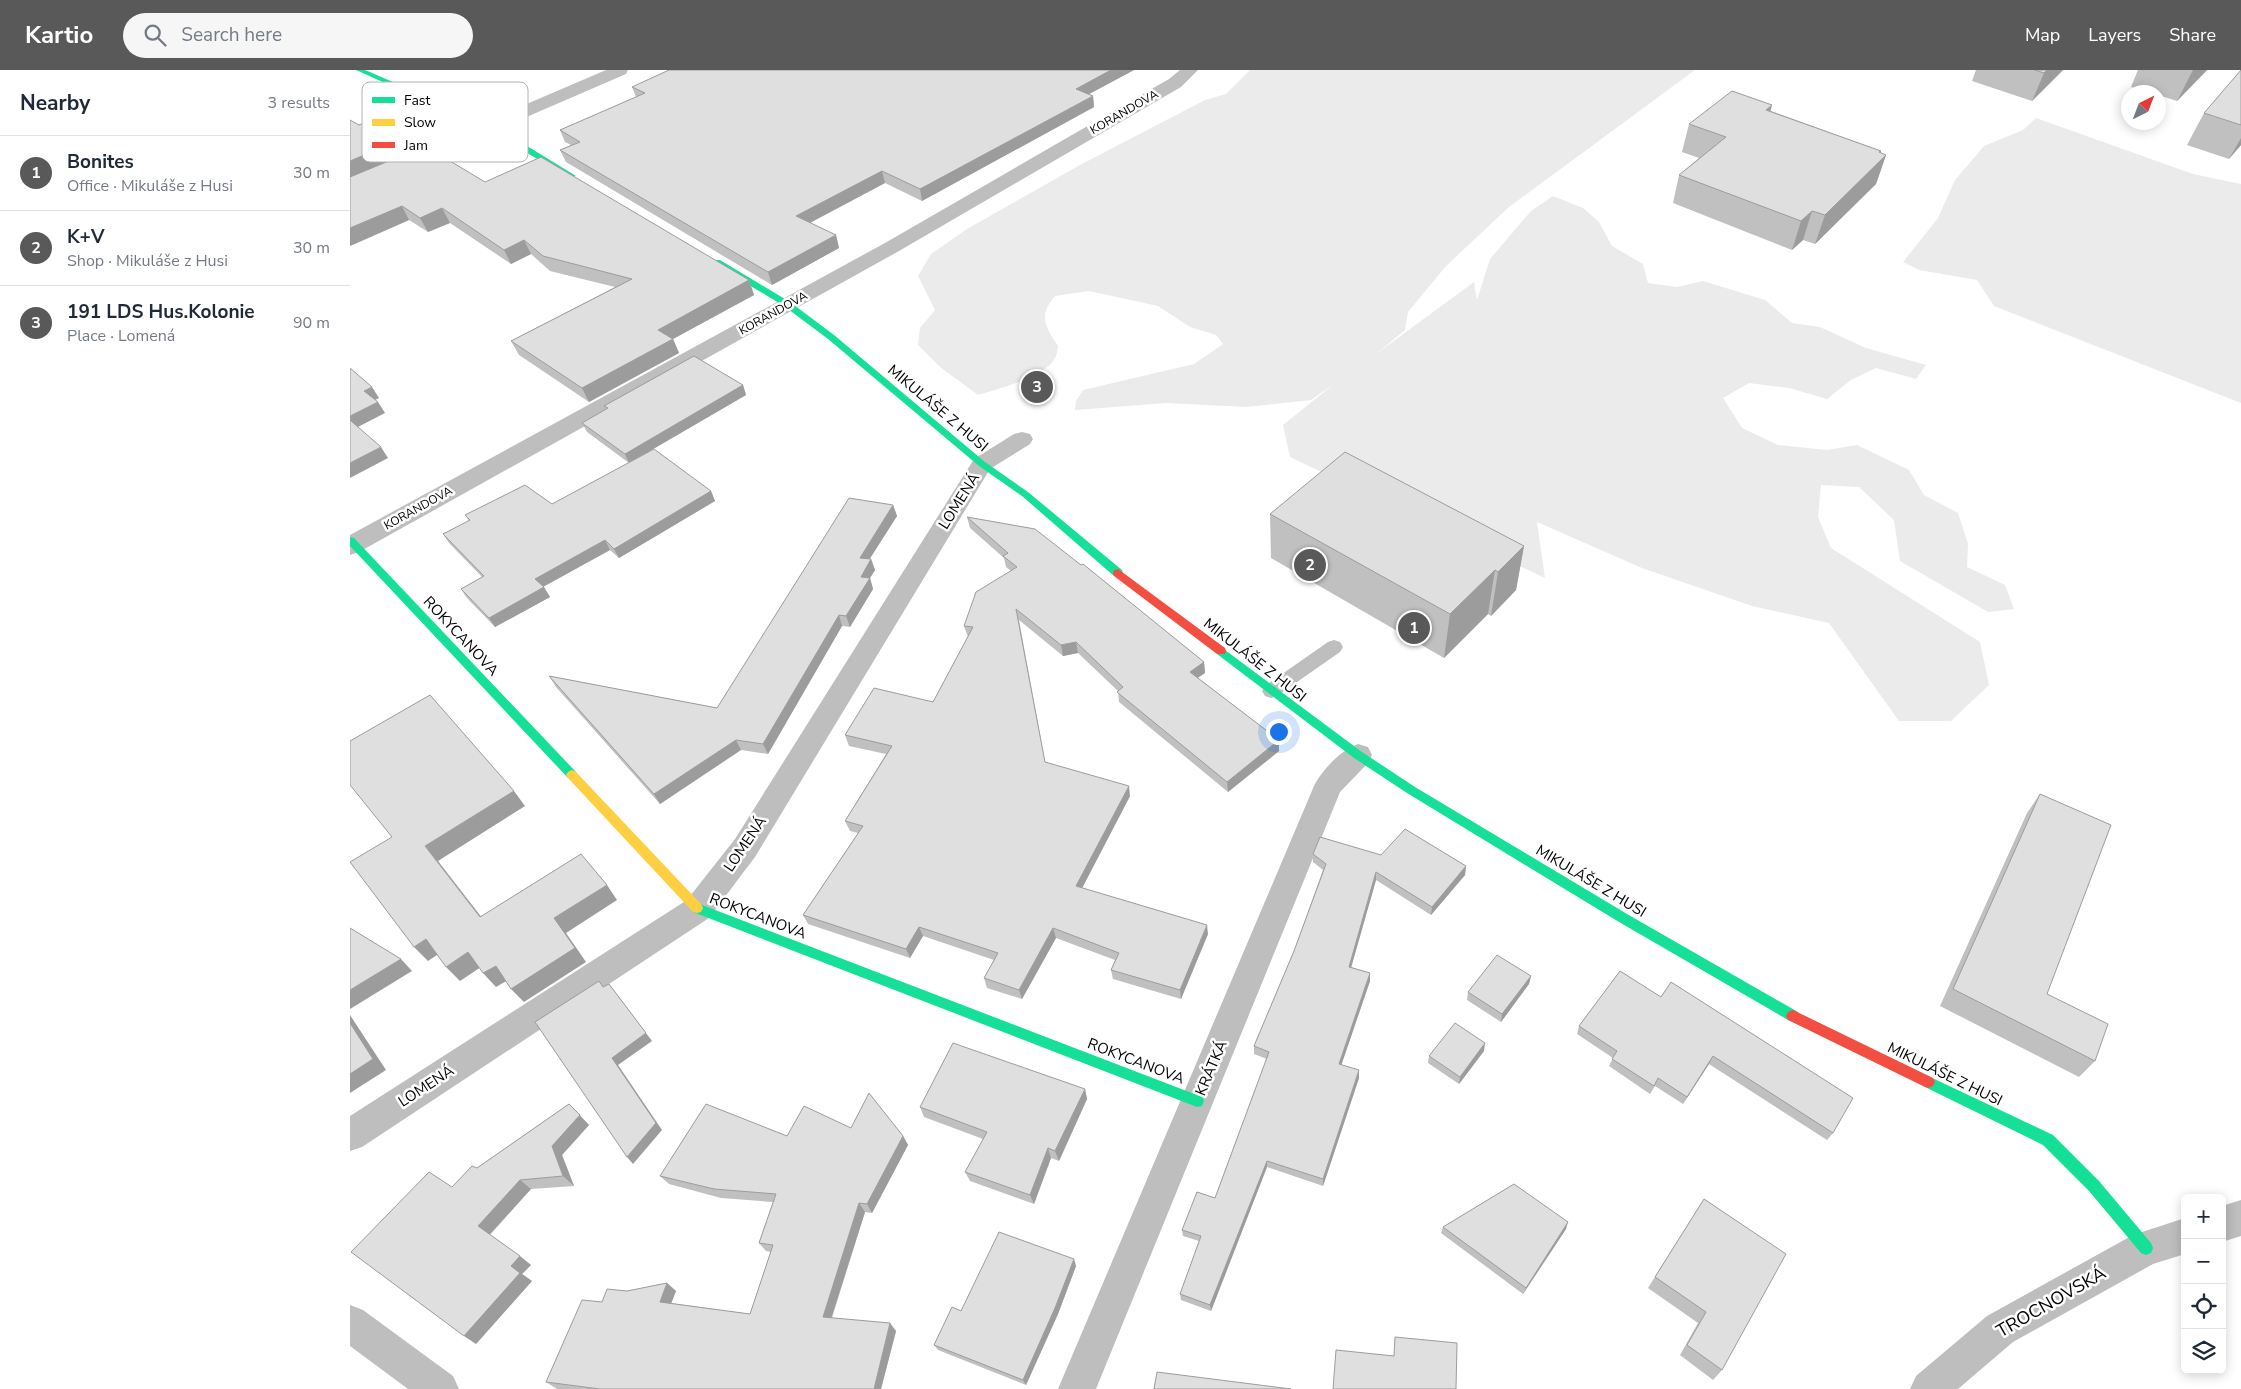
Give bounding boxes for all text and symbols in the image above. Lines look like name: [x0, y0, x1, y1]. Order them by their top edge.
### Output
search box: [123, 13, 473, 58]
text: Kartio: [25, 19, 93, 51]
icon: search: [141, 21, 169, 49]
text: Search here: [181, 22, 282, 48]
text: Map: [2025, 23, 2060, 47]
text: Layers: [2088, 23, 2141, 47]
text: Share: [2169, 23, 2216, 47]
legend: [362, 82, 528, 162]
north arrow: [2121, 85, 2166, 130]
street label: KORANDOVA: [1087, 86, 1161, 138]
text: Nearby: [20, 89, 90, 117]
text: Fast: [404, 91, 430, 110]
text: 3 results: [268, 92, 330, 114]
text: Slow: [404, 113, 436, 132]
text: Jam: [403, 136, 428, 155]
text: Bonites: [67, 149, 134, 175]
text: 1: [31, 162, 41, 184]
text: 30 m: [293, 162, 330, 184]
text: Office · Mikuláše z Husi: [67, 175, 233, 197]
text: K+V: [67, 224, 105, 250]
text: 2: [31, 237, 41, 259]
text: 30 m: [293, 237, 330, 259]
text: Shop · Mikuláše z Husi: [67, 250, 228, 272]
street label: KORANDOVA: [736, 287, 810, 338]
text: 191 LDS Hus.Kolonie: [67, 299, 255, 325]
text: 3: [31, 312, 41, 334]
text: 90 m: [293, 312, 330, 334]
text: Place · Lomená: [67, 325, 175, 347]
street label: MIKULÁŠE Z HUSI: [884, 359, 993, 456]
pin: 3: [1021, 368, 1053, 406]
street label: LOMENÁ: [934, 469, 984, 533]
street label: KORANDOVA: [381, 482, 455, 533]
pin: 2: [1294, 546, 1326, 584]
street label: ROKYCANOVA: [419, 592, 503, 680]
pin: 1: [1398, 609, 1430, 647]
street label: MIKULÁŠE Z HUSI: [1199, 613, 1311, 706]
your location: [1266, 719, 1292, 745]
street label: LOMENÁ: [719, 812, 771, 876]
street label: MIKULÁŠE Z HUSI: [1532, 839, 1650, 922]
street label: ROKYCANOVA: [707, 888, 809, 944]
street label: ROKYCANOVA: [1085, 1033, 1187, 1089]
street label: KRÁTKÁ: [1190, 1037, 1232, 1099]
street label: MIKULÁŠE Z HUSI: [1884, 1037, 2006, 1110]
street label: LOMENÁ: [394, 1061, 458, 1111]
map controls: [2181, 1194, 2226, 1374]
button: +: [2181, 1194, 2226, 1239]
button: −: [2181, 1239, 2226, 1284]
street label: TROCNOVSKÁ: [1992, 1261, 2110, 1343]
button: locate: [2181, 1284, 2226, 1329]
button: layers: [2181, 1329, 2226, 1374]

